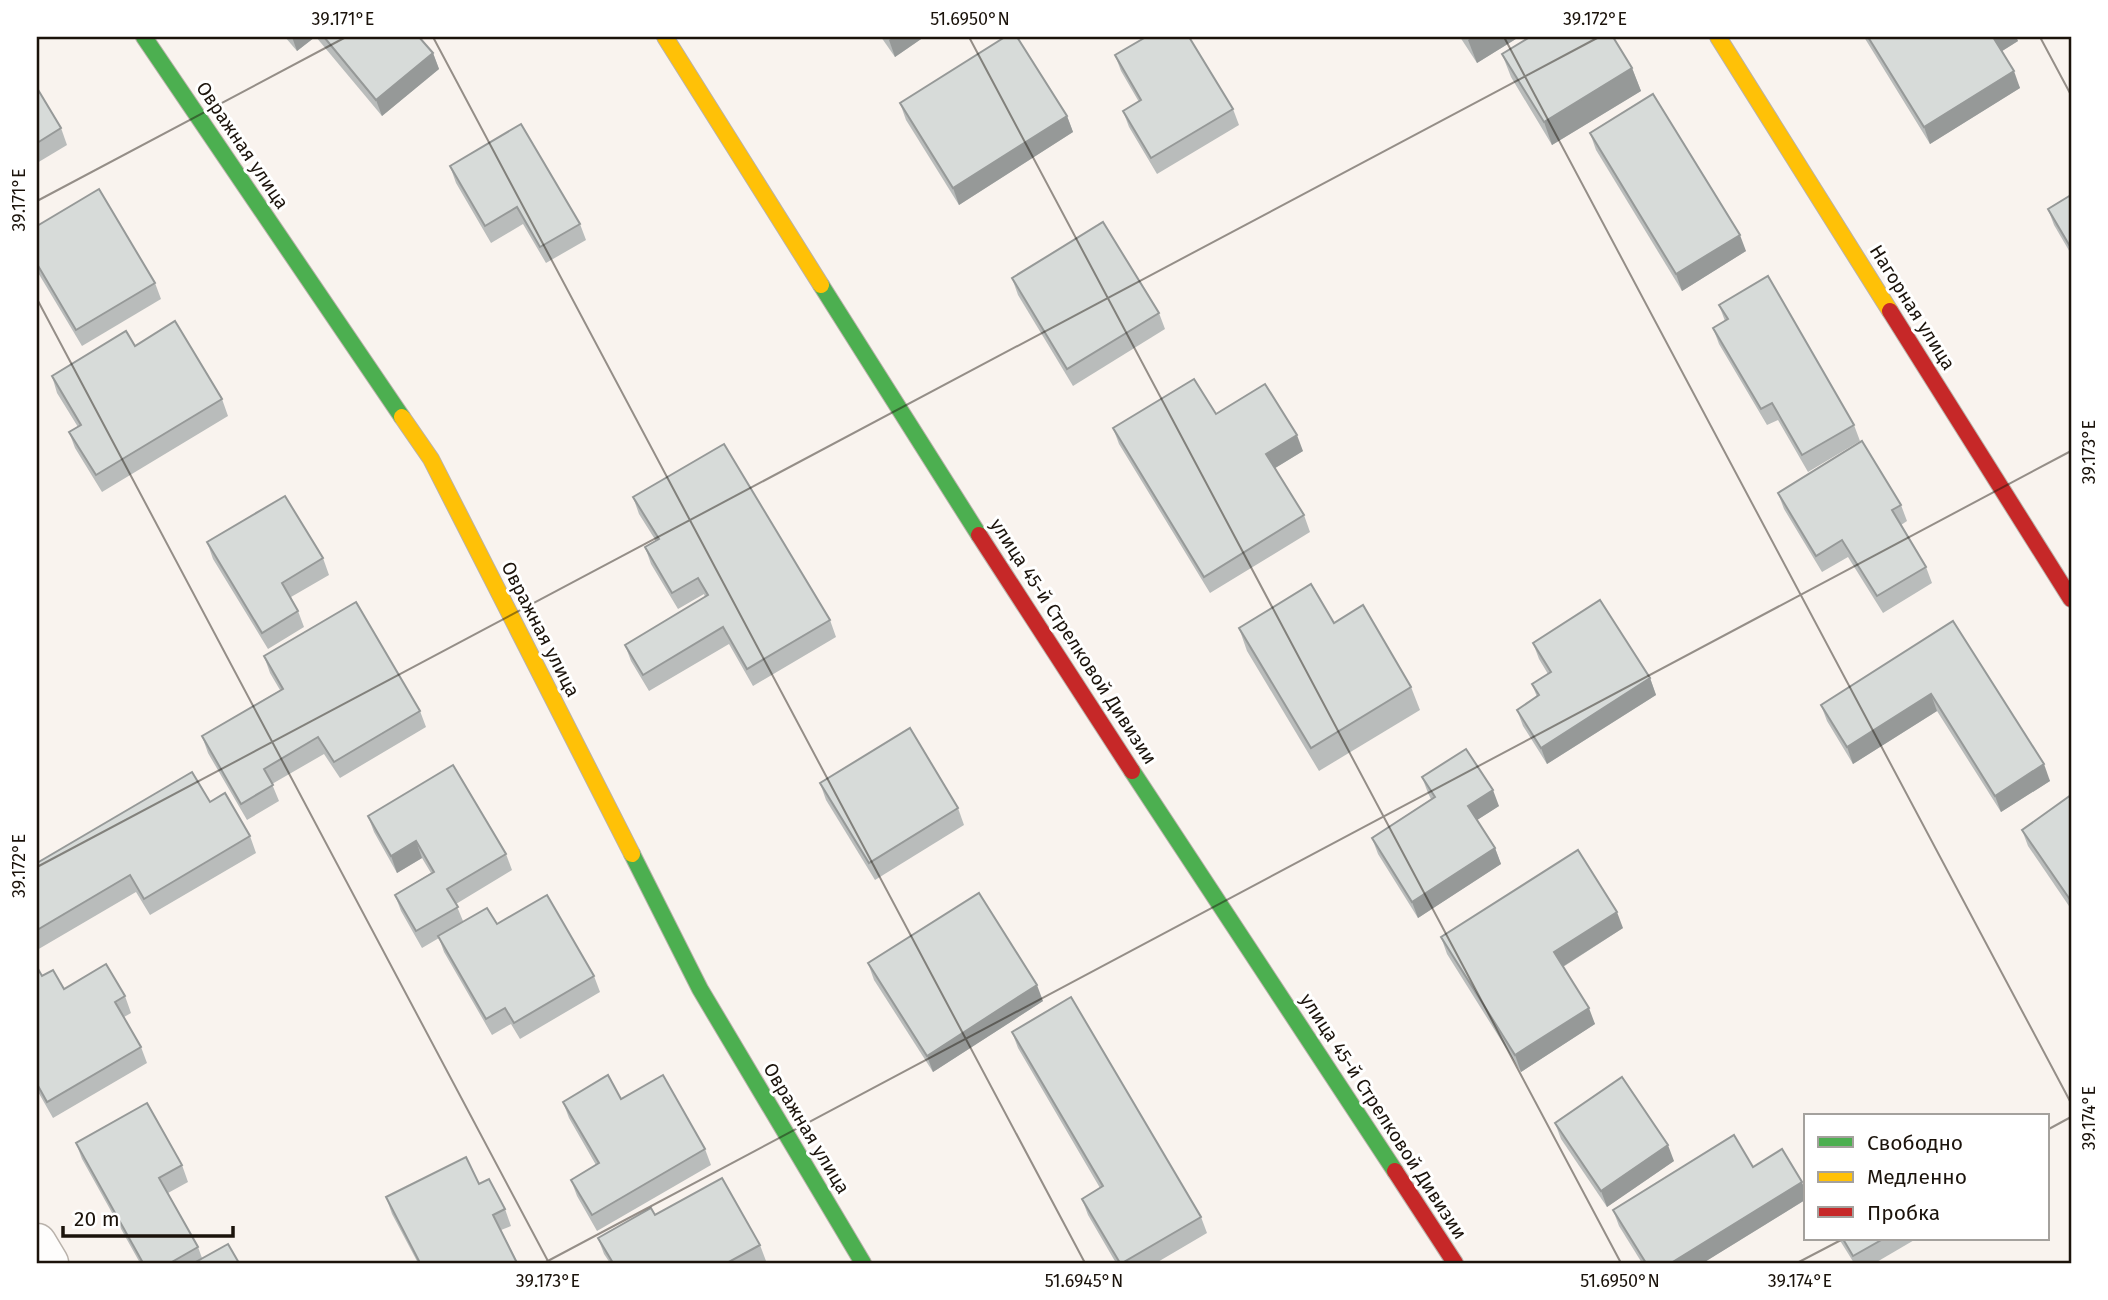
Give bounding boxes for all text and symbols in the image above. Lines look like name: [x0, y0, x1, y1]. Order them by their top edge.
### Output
text: 39.171°E: [311, 8, 375, 30]
text: 51.6950°N: [930, 8, 1010, 30]
text: 39.172°E: [1563, 8, 1627, 30]
street label: Овражная улица: [191, 77, 294, 213]
text: 39.171°E: [8, 168, 30, 232]
street label: Нагорная улица: [1865, 240, 1960, 374]
text: 39.173°E: [2078, 420, 2100, 484]
street label: улица 45-й Стрелковой Дивизии: [985, 514, 1162, 769]
street label: Овражная улица: [496, 558, 585, 701]
text: 39.172°E: [8, 834, 30, 898]
street label: улица 45-й Стрелковой Дивизии: [1295, 989, 1472, 1244]
street label: Овражная улица: [758, 1058, 855, 1198]
text: 39.174°E: [2078, 1086, 2100, 1150]
legend: [1804, 1114, 2048, 1240]
text: Свободно: [1867, 1130, 1963, 1156]
text: Медленно: [1867, 1164, 1967, 1190]
scale bar: [63, 1195, 233, 1239]
text: Пробка: [1867, 1200, 1940, 1226]
text: 20 m: [74, 1206, 120, 1232]
text: 39.173°E: [516, 1270, 580, 1292]
text: 51.6945°N: [1045, 1270, 1123, 1292]
text: 51.6950°N: [1580, 1270, 1660, 1292]
text: 39.174°E: [1768, 1270, 1832, 1292]

